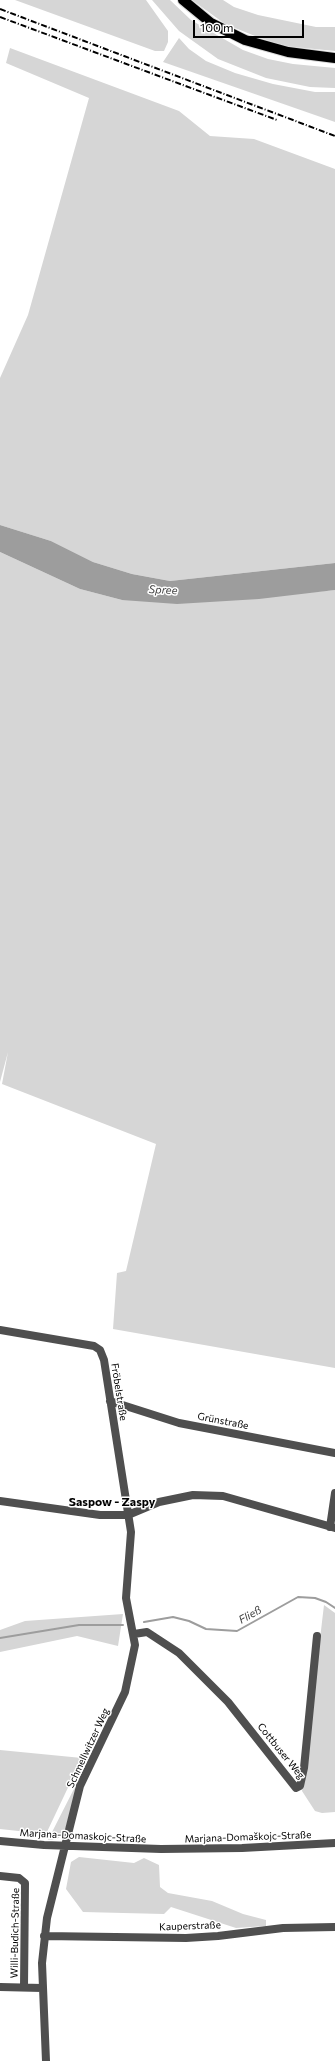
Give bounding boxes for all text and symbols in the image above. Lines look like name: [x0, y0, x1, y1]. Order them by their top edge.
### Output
scale bar: [195, 12, 306, 38]
text: 100 m: [200, 20, 234, 34]
water label: Spree: [148, 583, 178, 597]
street label: Fröbelstraße: [109, 1362, 129, 1422]
street label: Grünstraße: [196, 1410, 250, 1432]
district label: Saspow - Zaspy: [69, 1495, 155, 1509]
water label: Fließ: [236, 1603, 264, 1627]
street label: Schmellwitzer Weg: [64, 1706, 112, 1790]
street label: Cottbuser Weg: [255, 1721, 307, 1781]
street label: Marjana-Domaskojc-Straße: [19, 1827, 147, 1845]
street label: Marjana-Domaškojc-Straße: [184, 1829, 312, 1845]
street label: Willi-Budich-Straße: [8, 1888, 22, 1978]
street label: Kauperstraße: [159, 1919, 221, 1933]

